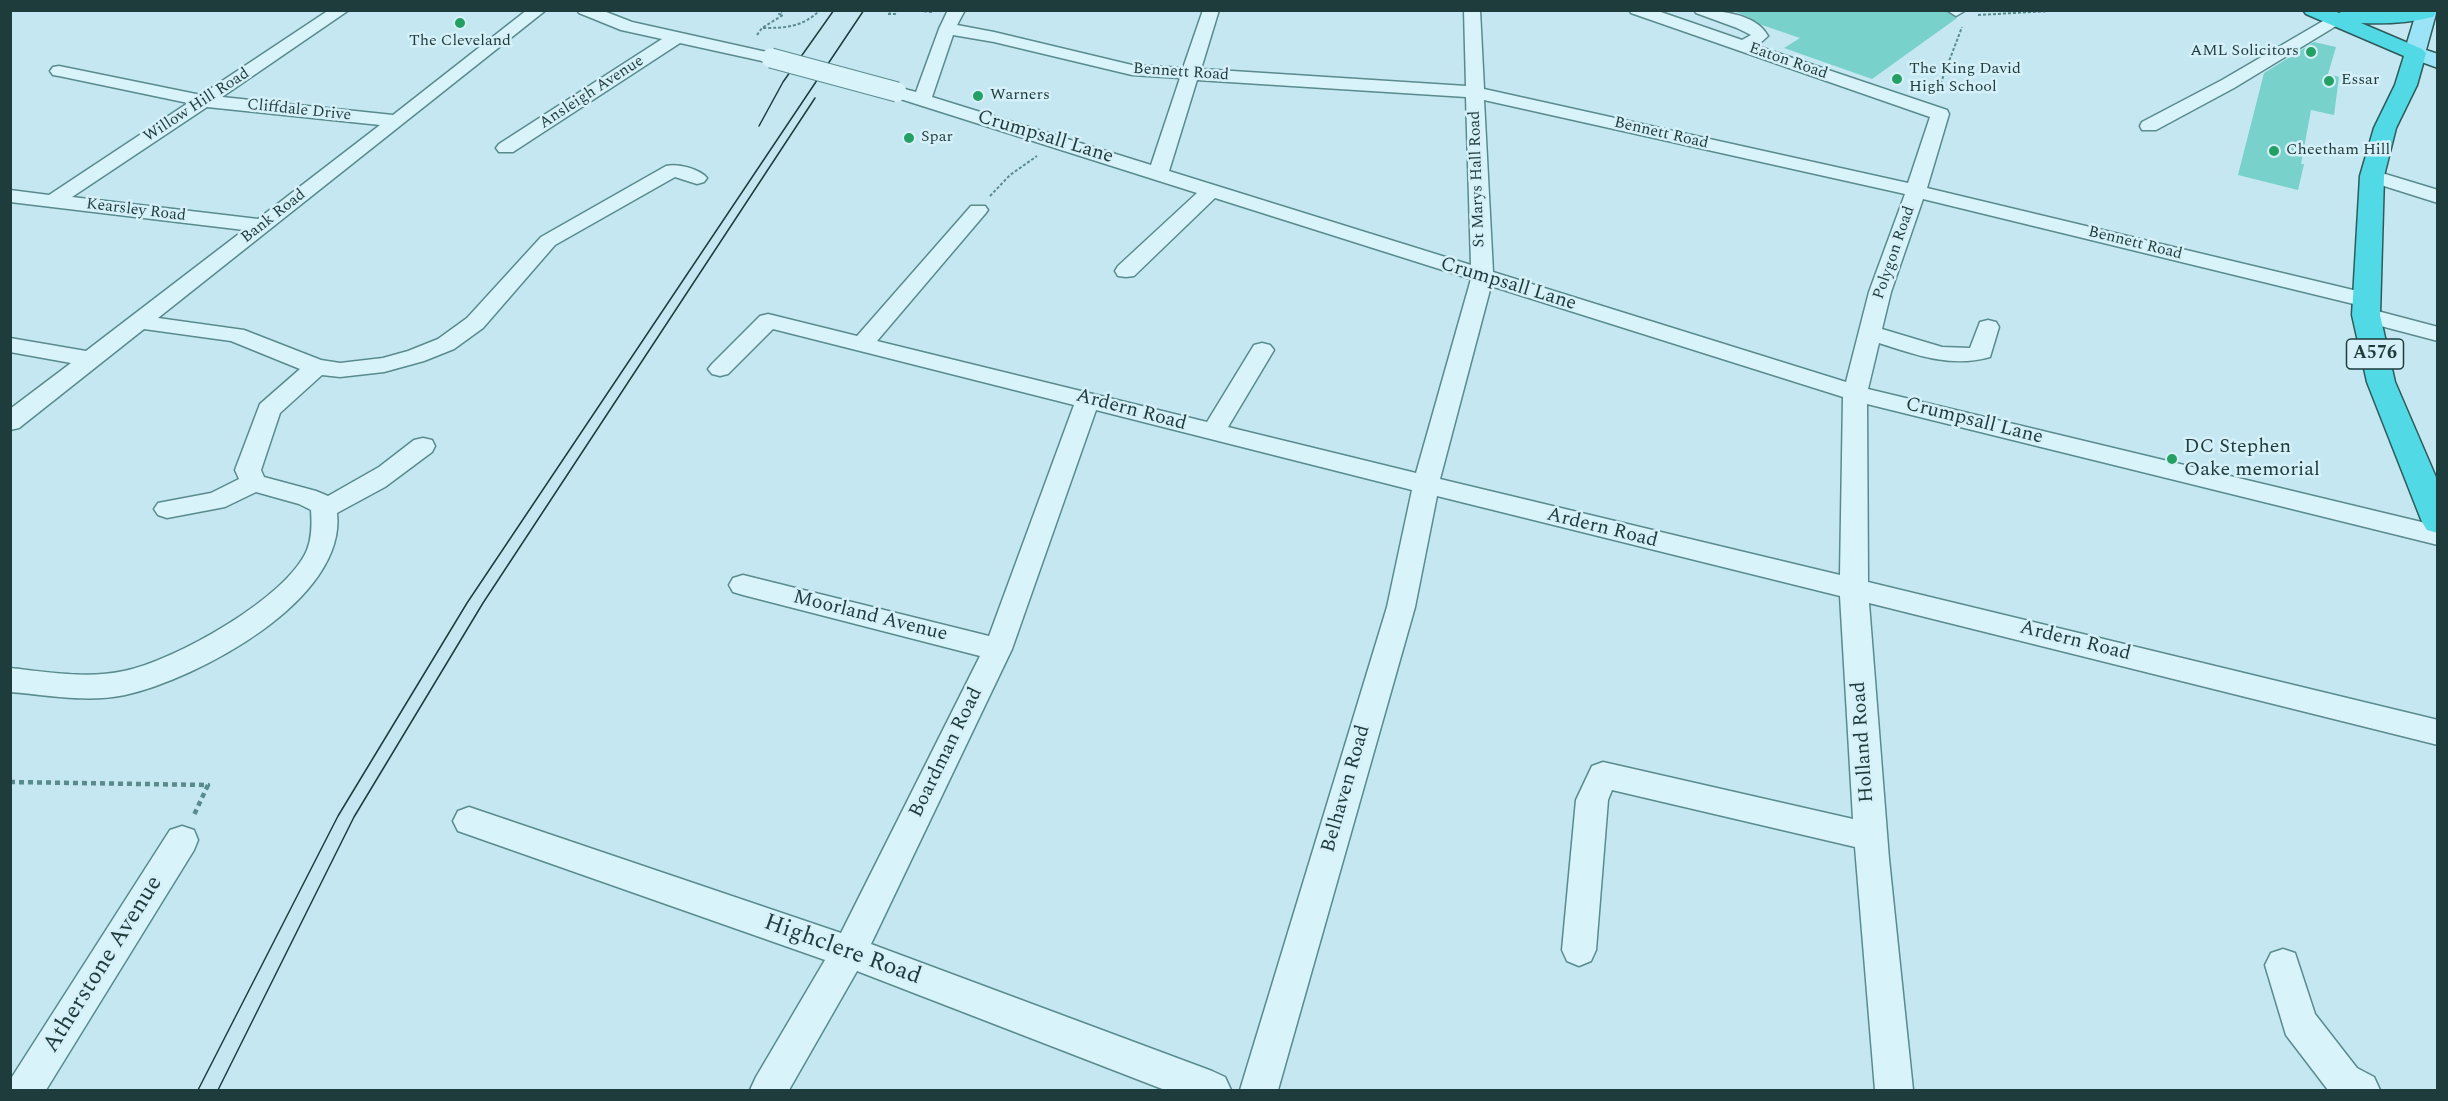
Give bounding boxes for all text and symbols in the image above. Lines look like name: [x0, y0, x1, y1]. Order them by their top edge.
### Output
marker: The Cleveland: [453, 16, 467, 30]
place label: The Cleveland: [409, 32, 511, 52]
street label: Eaton Road: [1746, 40, 1830, 84]
place label: AML Solicitors: [2190, 42, 2299, 62]
marker: AML Solicitors: [2304, 45, 2318, 59]
street label: Ansleigh Avenue: [536, 52, 648, 134]
street label: Bennett Road: [1132, 60, 1230, 86]
place label: The King David High School: [1909, 60, 2021, 98]
street label: Willow Hill Road: [141, 65, 253, 147]
place label: Essar: [2341, 71, 2379, 91]
marker: The King David High School: [1890, 72, 1904, 86]
marker: Essar: [2322, 74, 2336, 88]
place label: Warners: [990, 86, 1050, 106]
marker: Warners: [971, 89, 985, 103]
street label: Cliffdale Drive: [246, 96, 352, 126]
street label: Crumpsall Lane: [974, 106, 1116, 170]
street label: St Marys Hall Road: [1466, 110, 1490, 248]
street label: Bennett Road: [1612, 114, 1710, 154]
place label: Spar: [921, 128, 953, 148]
marker: Spar: [902, 131, 916, 145]
place label: Cheetham Hill: [2286, 141, 2390, 161]
marker: Cheetham Hill: [2267, 144, 2281, 158]
street label: Bank Road: [238, 186, 310, 248]
street label: Kearsley Road: [85, 195, 187, 227]
street label: Polygon Road: [1870, 204, 1920, 302]
street label: Bennett Road: [2086, 223, 2184, 265]
street label: Crumpsall Lane: [1437, 253, 1579, 317]
road number: A576: [2346, 339, 2404, 369]
street label: Ardern Road: [1073, 385, 1189, 437]
street label: Crumpsall Lane: [1903, 393, 2045, 451]
place label: DC Stephen Oake memorial: [2184, 436, 2320, 483]
marker: DC Stephen Oake memorial: [2165, 452, 2179, 466]
street label: Ardern Road: [1544, 504, 1660, 554]
street label: Moorland Avenue: [790, 586, 950, 648]
street label: Ardern Road: [2017, 617, 2133, 667]
street label: Holland Road: [1848, 681, 1880, 803]
street label: Boardman Road: [905, 684, 989, 822]
street label: Belhaven Road: [1317, 723, 1377, 855]
street label: Atherstone Avenue: [38, 871, 170, 1059]
street label: Highclere Road: [759, 909, 925, 993]

